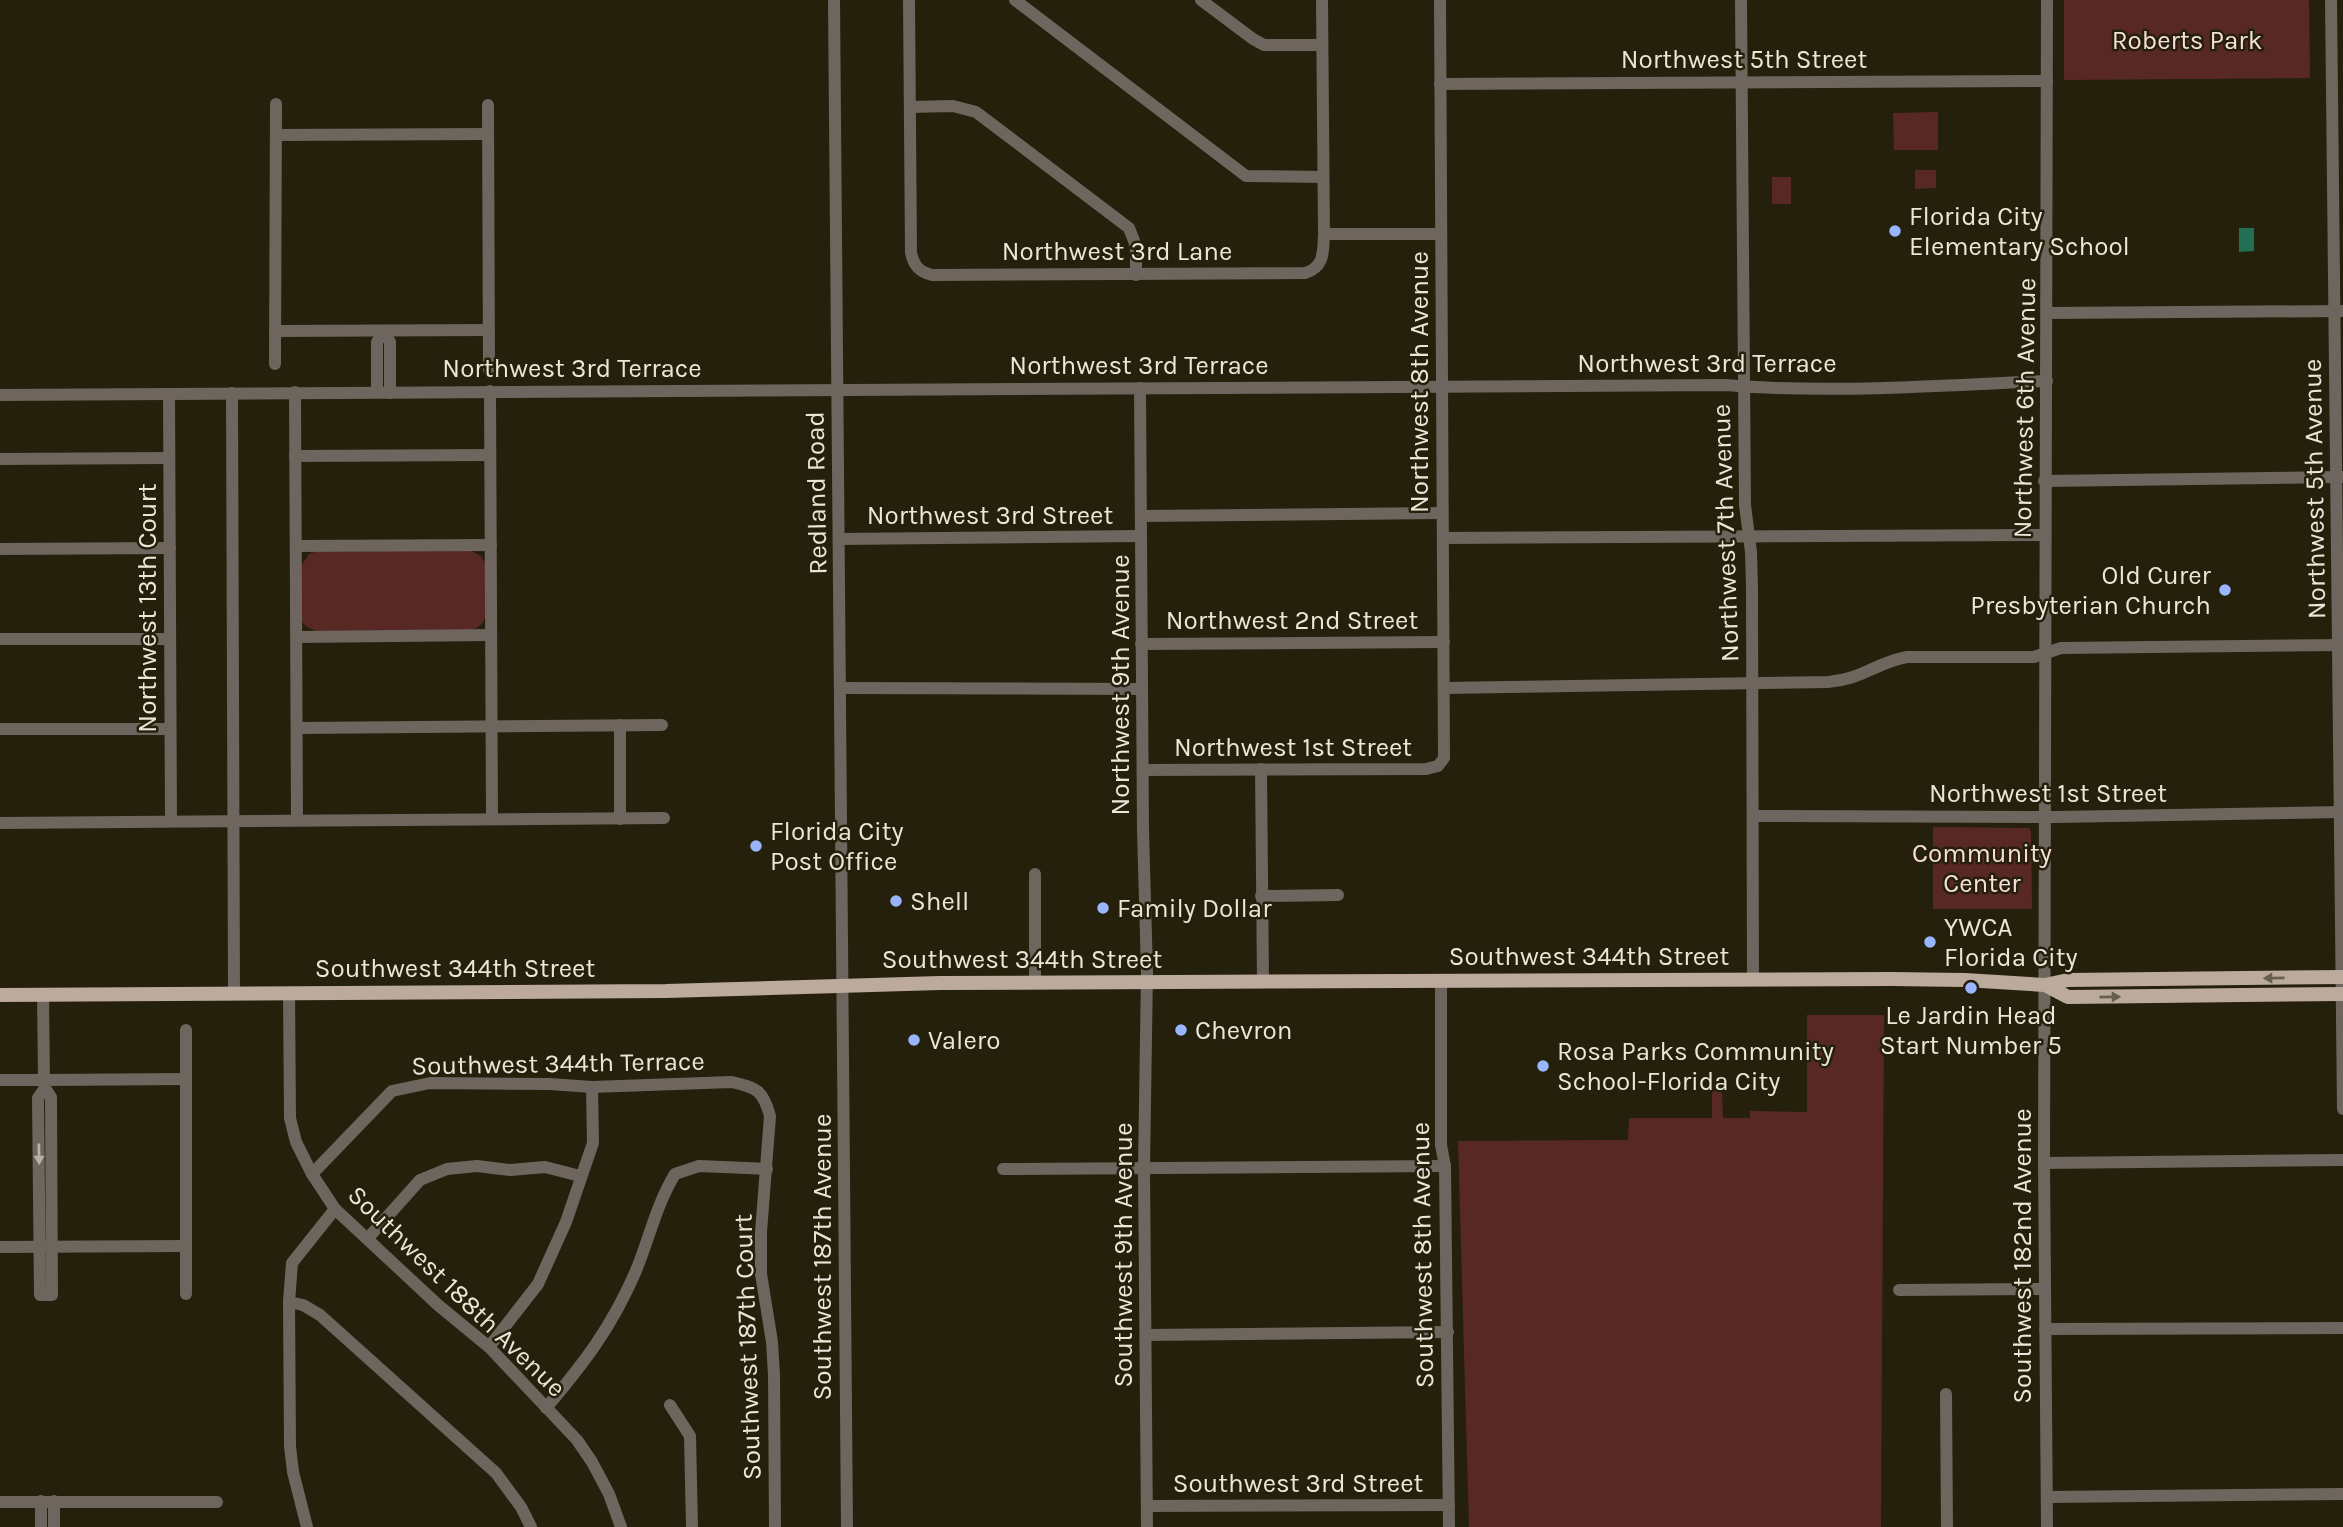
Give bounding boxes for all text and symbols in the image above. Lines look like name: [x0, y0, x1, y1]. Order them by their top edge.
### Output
park label: Roberts Park: [2112, 25, 2262, 56]
street label: Northwest 5th Street: [1621, 44, 1867, 75]
place label: Florida City Elementary School: [1909, 201, 2130, 262]
marker: Florida City Elementary School: [1887, 223, 1903, 239]
street label: Northwest 3rd Lane: [1002, 236, 1232, 267]
street label: Northwest 8th Avenue: [1404, 251, 1435, 513]
street label: Northwest 6th Avenue: [2007, 277, 2042, 539]
street label: Northwest 3rd Terrace: [1577, 348, 1837, 379]
street label: Northwest 3rd Terrace: [1009, 350, 1269, 381]
street label: Northwest 3rd Terrace: [442, 353, 702, 384]
street label: Northwest 5th Avenue: [2297, 358, 2332, 620]
street label: Northwest 7th Avenue: [1706, 403, 1745, 662]
street label: Redland Road: [800, 411, 833, 575]
street label: Northwest 13th Court: [132, 483, 163, 733]
street label: Northwest 3rd Street: [867, 500, 1113, 531]
street label: Northwest 9th Avenue: [1105, 555, 1136, 815]
place label: Old Curer Presbyterian Church: [1970, 560, 2212, 621]
marker: Old Curer Presbyterian Church: [2217, 582, 2233, 598]
street label: Northwest 2nd Street: [1166, 605, 1418, 636]
street label: Northwest 1st Street: [1174, 732, 1412, 763]
street label: Northwest 1st Street: [1929, 778, 2167, 809]
place label: Florida City Post Office: [770, 816, 904, 877]
marker: Florida City Post Office: [748, 838, 764, 854]
park label: Community Center: [1912, 838, 2052, 899]
place label: Shell: [910, 886, 969, 917]
marker: Shell: [888, 893, 904, 909]
place label: Family Dollar: [1117, 893, 1272, 924]
marker: Family Dollar: [1095, 900, 1111, 916]
place label: YWCA Florida City: [1944, 912, 2078, 973]
marker: YWCA Florida City: [1922, 934, 1938, 950]
street label: Southwest 344th Street: [1449, 941, 1729, 972]
street label: Southwest 344th Street: [882, 944, 1162, 975]
street label: Southwest 344th Street: [315, 953, 595, 984]
one-way arrow: [2262, 972, 2284, 984]
marker: Le Jardin Head Start Number 5: [1963, 980, 1979, 996]
one-way arrow: [2099, 991, 2121, 1002]
place label: Le Jardin Head Start Number 5: [1880, 1000, 2062, 1061]
place label: Chevron: [1195, 1015, 1292, 1046]
marker: Chevron: [1173, 1022, 1189, 1038]
place label: Valero: [928, 1025, 1000, 1056]
marker: Valero: [906, 1032, 922, 1048]
place label: Rosa Parks Community School-Florida City: [1557, 1036, 1834, 1097]
street label: Southwest 344th Terrace: [411, 1045, 705, 1082]
marker: Rosa Parks Community School-Florida City: [1535, 1058, 1551, 1074]
street label: Southwest 182nd Avenue: [2007, 1108, 2038, 1404]
street label: Southwest 187th Avenue: [807, 1114, 838, 1400]
street label: Southwest 9th Avenue: [1108, 1122, 1139, 1388]
street label: Southwest 8th Avenue: [1405, 1122, 1440, 1388]
one-way arrow: [33, 1143, 45, 1165]
street label: Southwest 188th Avenue: [341, 1179, 572, 1403]
street label: Southwest 187th Court: [727, 1213, 768, 1481]
street label: Southwest 3rd Street: [1173, 1468, 1424, 1499]

